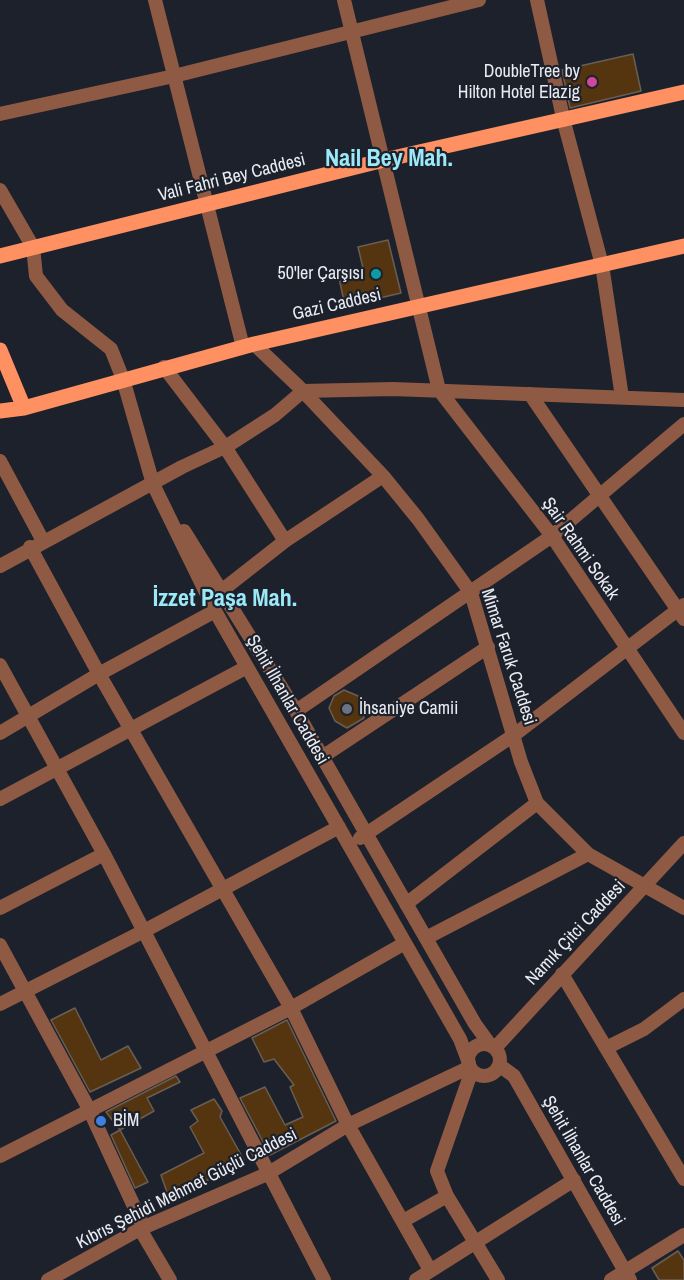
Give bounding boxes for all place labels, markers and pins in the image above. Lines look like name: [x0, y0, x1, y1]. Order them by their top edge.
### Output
place label: DoubleTree by Hilton Hotel Elazig: [458, 61, 580, 104]
marker: DoubleTree by Hilton Hotel Elazig: [585, 75, 599, 89]
place label: 50'ler Çarşısı: [278, 263, 364, 285]
marker: 50'ler Çarşısı: [369, 267, 383, 281]
place label: İhsaniye Camii: [359, 698, 458, 720]
marker: İhsaniye Camii: [340, 702, 354, 716]
place label: BİM: [113, 1110, 139, 1132]
marker: BİM: [94, 1114, 108, 1128]

